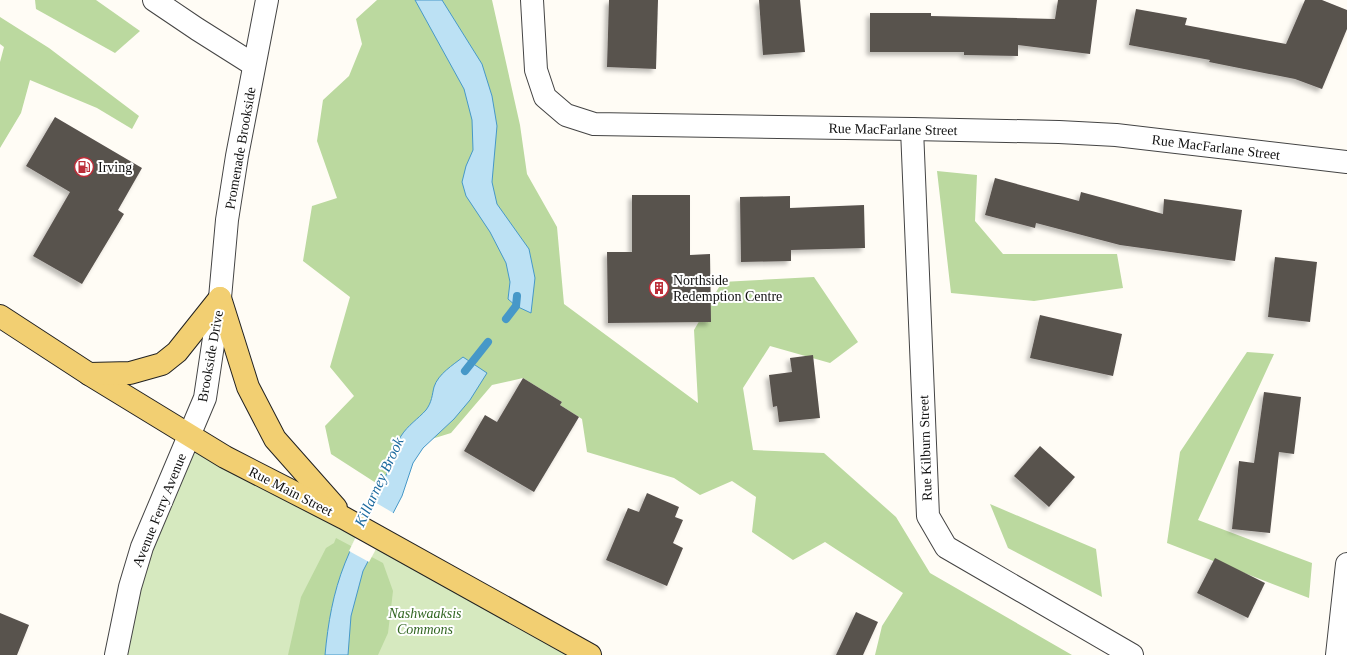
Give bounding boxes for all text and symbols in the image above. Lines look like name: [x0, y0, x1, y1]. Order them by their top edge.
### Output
street label: Promenade Brookside: [222, 86, 259, 210]
street label: Rue MacFarlane Street: [828, 121, 958, 138]
street label: Rue MacFarlane Street: [1151, 132, 1281, 163]
fuel station icon: Irving: [73, 156, 95, 178]
place label: Irving: [98, 160, 132, 175]
place label: Northside Redemption Centre: [673, 273, 782, 304]
building icon: Northside Redemption Centre: [648, 277, 670, 299]
street label: Brookside Drive: [195, 309, 226, 403]
street label: Rue Kilburn Street: [916, 395, 935, 501]
water label: Killarney Brook: [351, 435, 407, 530]
street label: Avenue Ferry Avenue: [130, 451, 189, 569]
street label: Rue Main Street: [246, 464, 335, 519]
park label: Nashwaaksis Commons: [387, 606, 462, 637]

